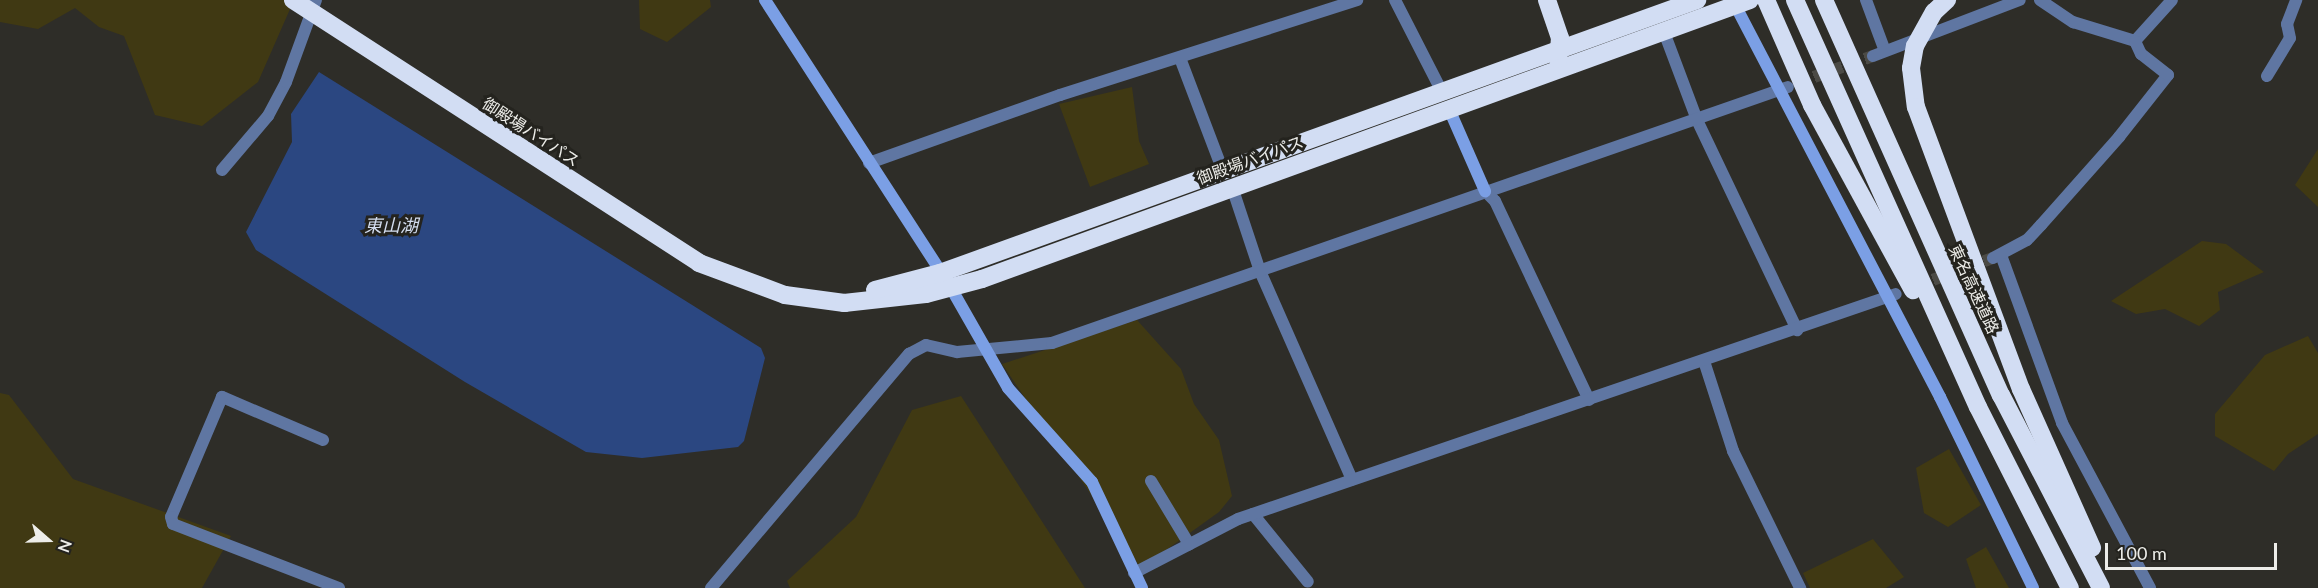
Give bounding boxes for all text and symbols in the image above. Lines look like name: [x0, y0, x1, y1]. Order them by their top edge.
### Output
street label: 御殿場バイパス: [479, 93, 583, 171]
street label: 御殿場バイパス: [1194, 132, 1306, 188]
water label: 東山湖: [364, 214, 418, 236]
street label: 東名高速道路: [1945, 241, 2003, 337]
north arrow: [18, 510, 78, 570]
scale bar: [2108, 531, 2280, 569]
text: N: [54, 537, 76, 555]
text: 100 m: [2116, 542, 2167, 564]

